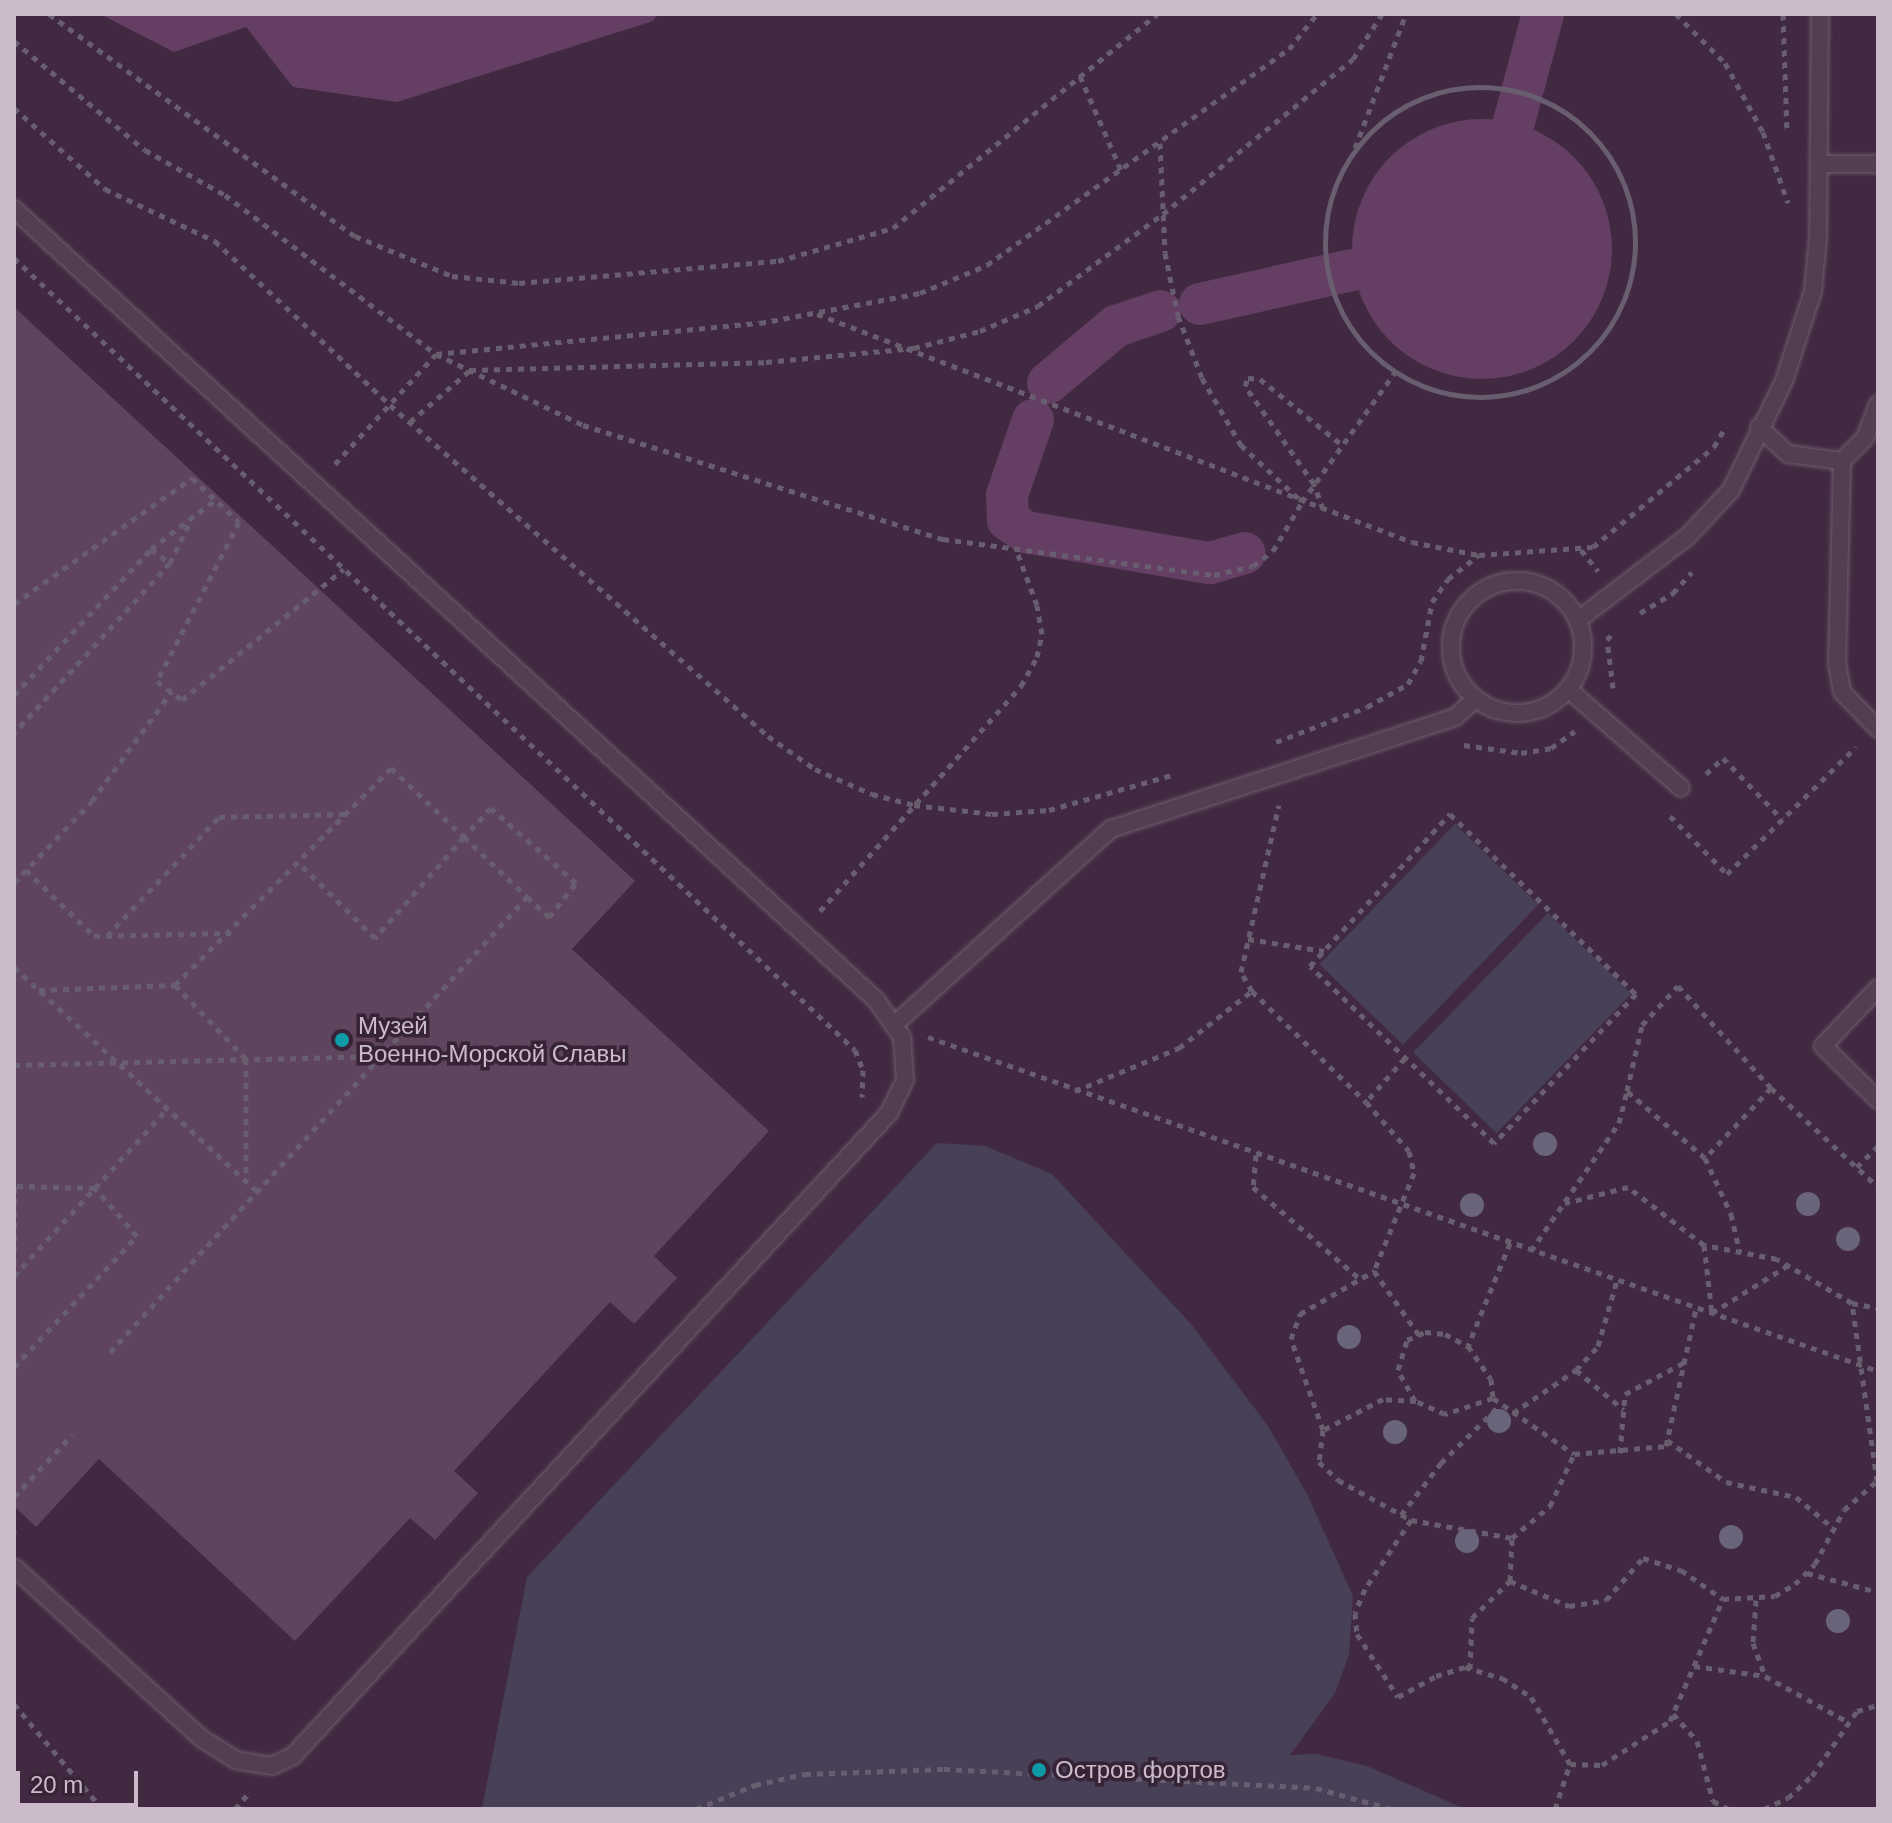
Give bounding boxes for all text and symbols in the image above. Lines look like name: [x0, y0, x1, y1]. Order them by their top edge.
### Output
place label: Музей Военно-Морской Славы: [358, 1012, 626, 1068]
marker: Музей Военно-Морской Славы: [333, 1031, 351, 1049]
scale bar: [20, 1755, 142, 1805]
place label: Остров фортов: [1055, 1756, 1226, 1784]
marker: Остров фортов: [1030, 1761, 1048, 1779]
text: 20 m: [30, 1771, 83, 1798]

